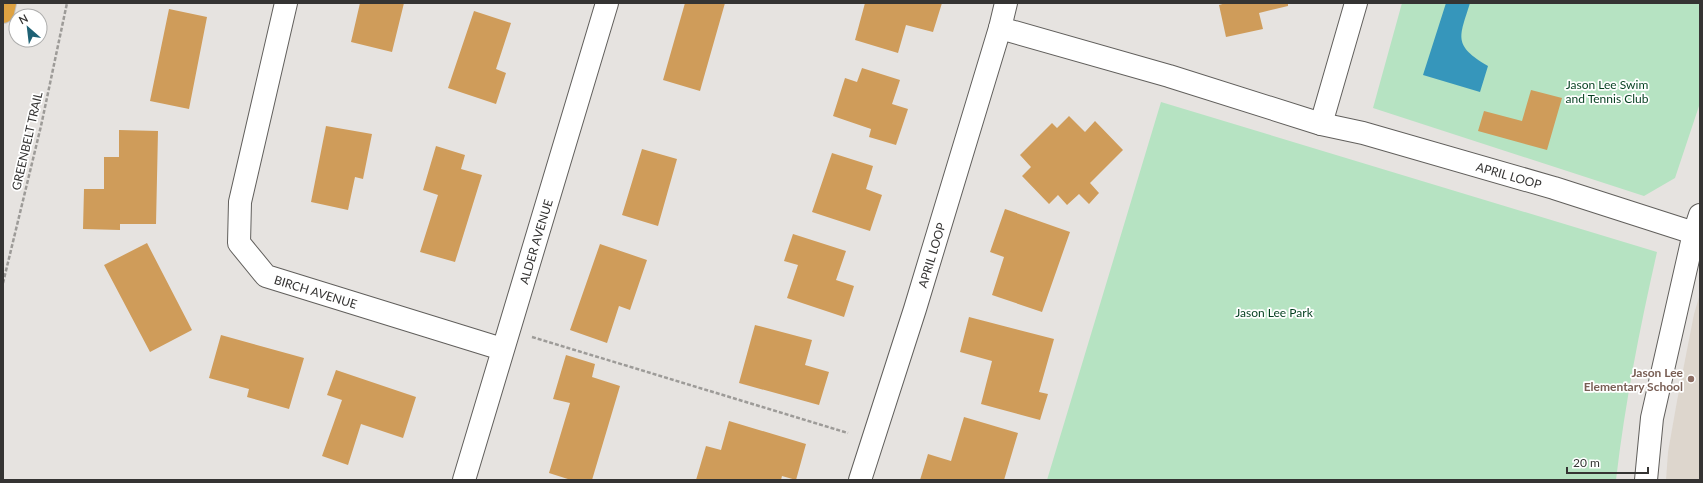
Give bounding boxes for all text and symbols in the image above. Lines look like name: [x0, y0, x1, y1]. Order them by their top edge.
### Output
north arrow: [8, 8, 48, 48]
text: N: [16, 11, 30, 26]
park label: Jason Lee Swim and Tennis Club: [1566, 77, 1649, 106]
street label: GREENBELT TRAIL: [8, 90, 46, 192]
street label: APRIL LOOP: [1475, 159, 1543, 192]
street label: ALDER AVENUE: [516, 197, 555, 286]
street label: APRIL LOOP: [914, 221, 948, 289]
street label: BIRCH AVENUE: [273, 272, 359, 311]
park label: Jason Lee Park: [1235, 305, 1314, 320]
place label: Jason Lee Elementary School: [1584, 365, 1684, 394]
marker: Jason Lee Elementary School: [1686, 374, 1696, 384]
scale bar: [1567, 449, 1648, 475]
text: 20 m: [1573, 455, 1600, 470]

